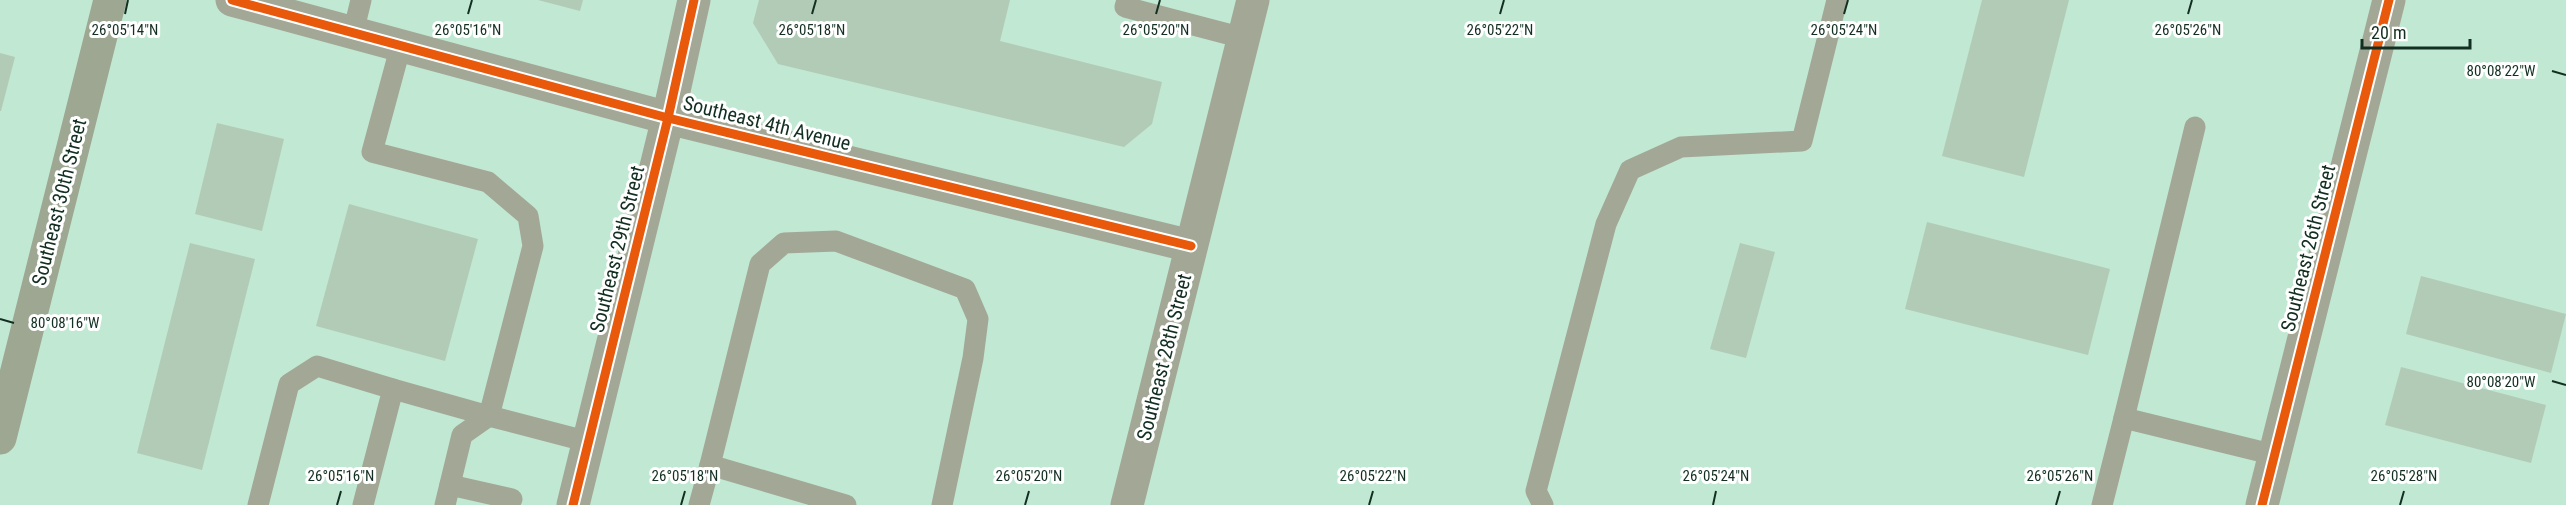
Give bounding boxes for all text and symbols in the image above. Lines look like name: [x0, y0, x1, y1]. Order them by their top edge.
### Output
scale bar: [2362, 12, 2470, 50]
text: 26°05'14"N: [92, 21, 158, 39]
text: 26°05'16"N: [435, 21, 501, 39]
text: 26°05'18"N: [779, 21, 845, 39]
text: 26°05'20"N: [1123, 21, 1189, 39]
text: 26°05'22"N: [1467, 21, 1533, 39]
text: 26°05'24"N: [1811, 21, 1877, 39]
text: 26°05'26"N: [2155, 21, 2221, 39]
text: 20 m: [2371, 22, 2406, 43]
text: 80°08'22"W: [2467, 62, 2536, 80]
street label: Southeast 4th Avenue: [681, 91, 853, 155]
street label: Southeast 30th Street: [27, 116, 91, 288]
street label: Southeast 26th Street: [2276, 162, 2340, 334]
street label: Southeast 29th Street: [585, 163, 649, 335]
street label: Southeast 28th Street: [1132, 271, 1196, 443]
text: 80°08'16"W: [31, 314, 100, 332]
text: 80°08'20"W: [2467, 373, 2536, 391]
text: 26°05'16"N: [308, 467, 374, 485]
text: 26°05'18"N: [652, 467, 718, 485]
text: 26°05'20"N: [996, 467, 1062, 485]
text: 26°05'22"N: [1340, 467, 1406, 485]
text: 26°05'24"N: [1683, 467, 1749, 485]
text: 26°05'26"N: [2027, 467, 2093, 485]
text: 26°05'28"N: [2371, 467, 2437, 485]

